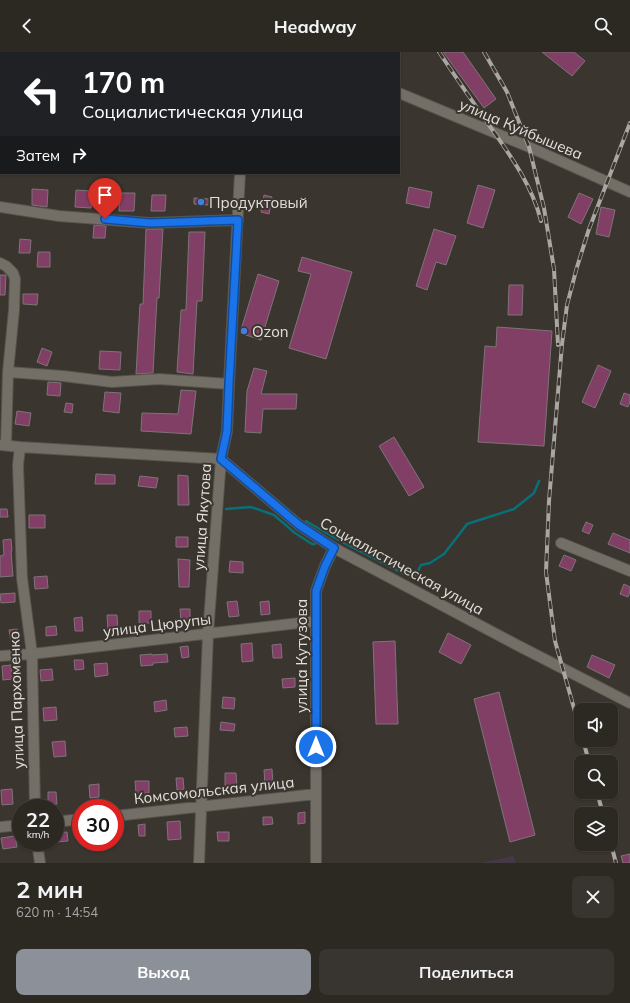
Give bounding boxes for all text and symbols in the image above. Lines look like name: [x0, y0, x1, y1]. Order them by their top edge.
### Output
icon: back: [16, 15, 38, 37]
text: Headway: [274, 15, 356, 38]
icon: search: [592, 15, 614, 37]
text: 170 m: [82, 65, 165, 100]
icon: left: [16, 68, 68, 120]
street label: улица Куйбышева: [456, 94, 586, 164]
text: Социалистическая улица: [82, 100, 303, 123]
icon: right: [68, 144, 90, 166]
text: Затем: [16, 146, 60, 165]
pin: [88, 178, 122, 219]
icon: arrive: [94, 184, 116, 206]
place label: Продуктовый: [209, 193, 308, 212]
marker: Продуктовый: [196, 197, 206, 207]
place label: Ozon: [252, 322, 289, 341]
marker: Ozon: [239, 326, 249, 336]
street label: улица Якутова: [189, 463, 215, 571]
street label: Социалистическая улица: [317, 513, 487, 619]
street label: улица Кутузова: [292, 599, 311, 713]
street label: улица Цюрупы: [102, 609, 212, 641]
street label: улица Пархоменко: [4, 631, 28, 769]
map controls: [574, 703, 618, 851]
button: sound: [574, 703, 618, 747]
position arrow: [295, 726, 337, 768]
button: search: [574, 755, 618, 799]
street label: Комсомольская улица: [133, 772, 295, 808]
speed limit sign: 30: [72, 799, 124, 851]
text: 22: [26, 807, 50, 832]
button: layers: [574, 807, 618, 851]
text: km/h: [27, 828, 49, 841]
text: 2 мин: [16, 874, 83, 904]
button: close: [572, 876, 614, 918]
text: 620 m · 14:54: [16, 904, 98, 920]
button: Выход: [16, 949, 311, 995]
button: Поделиться: [319, 949, 614, 995]

